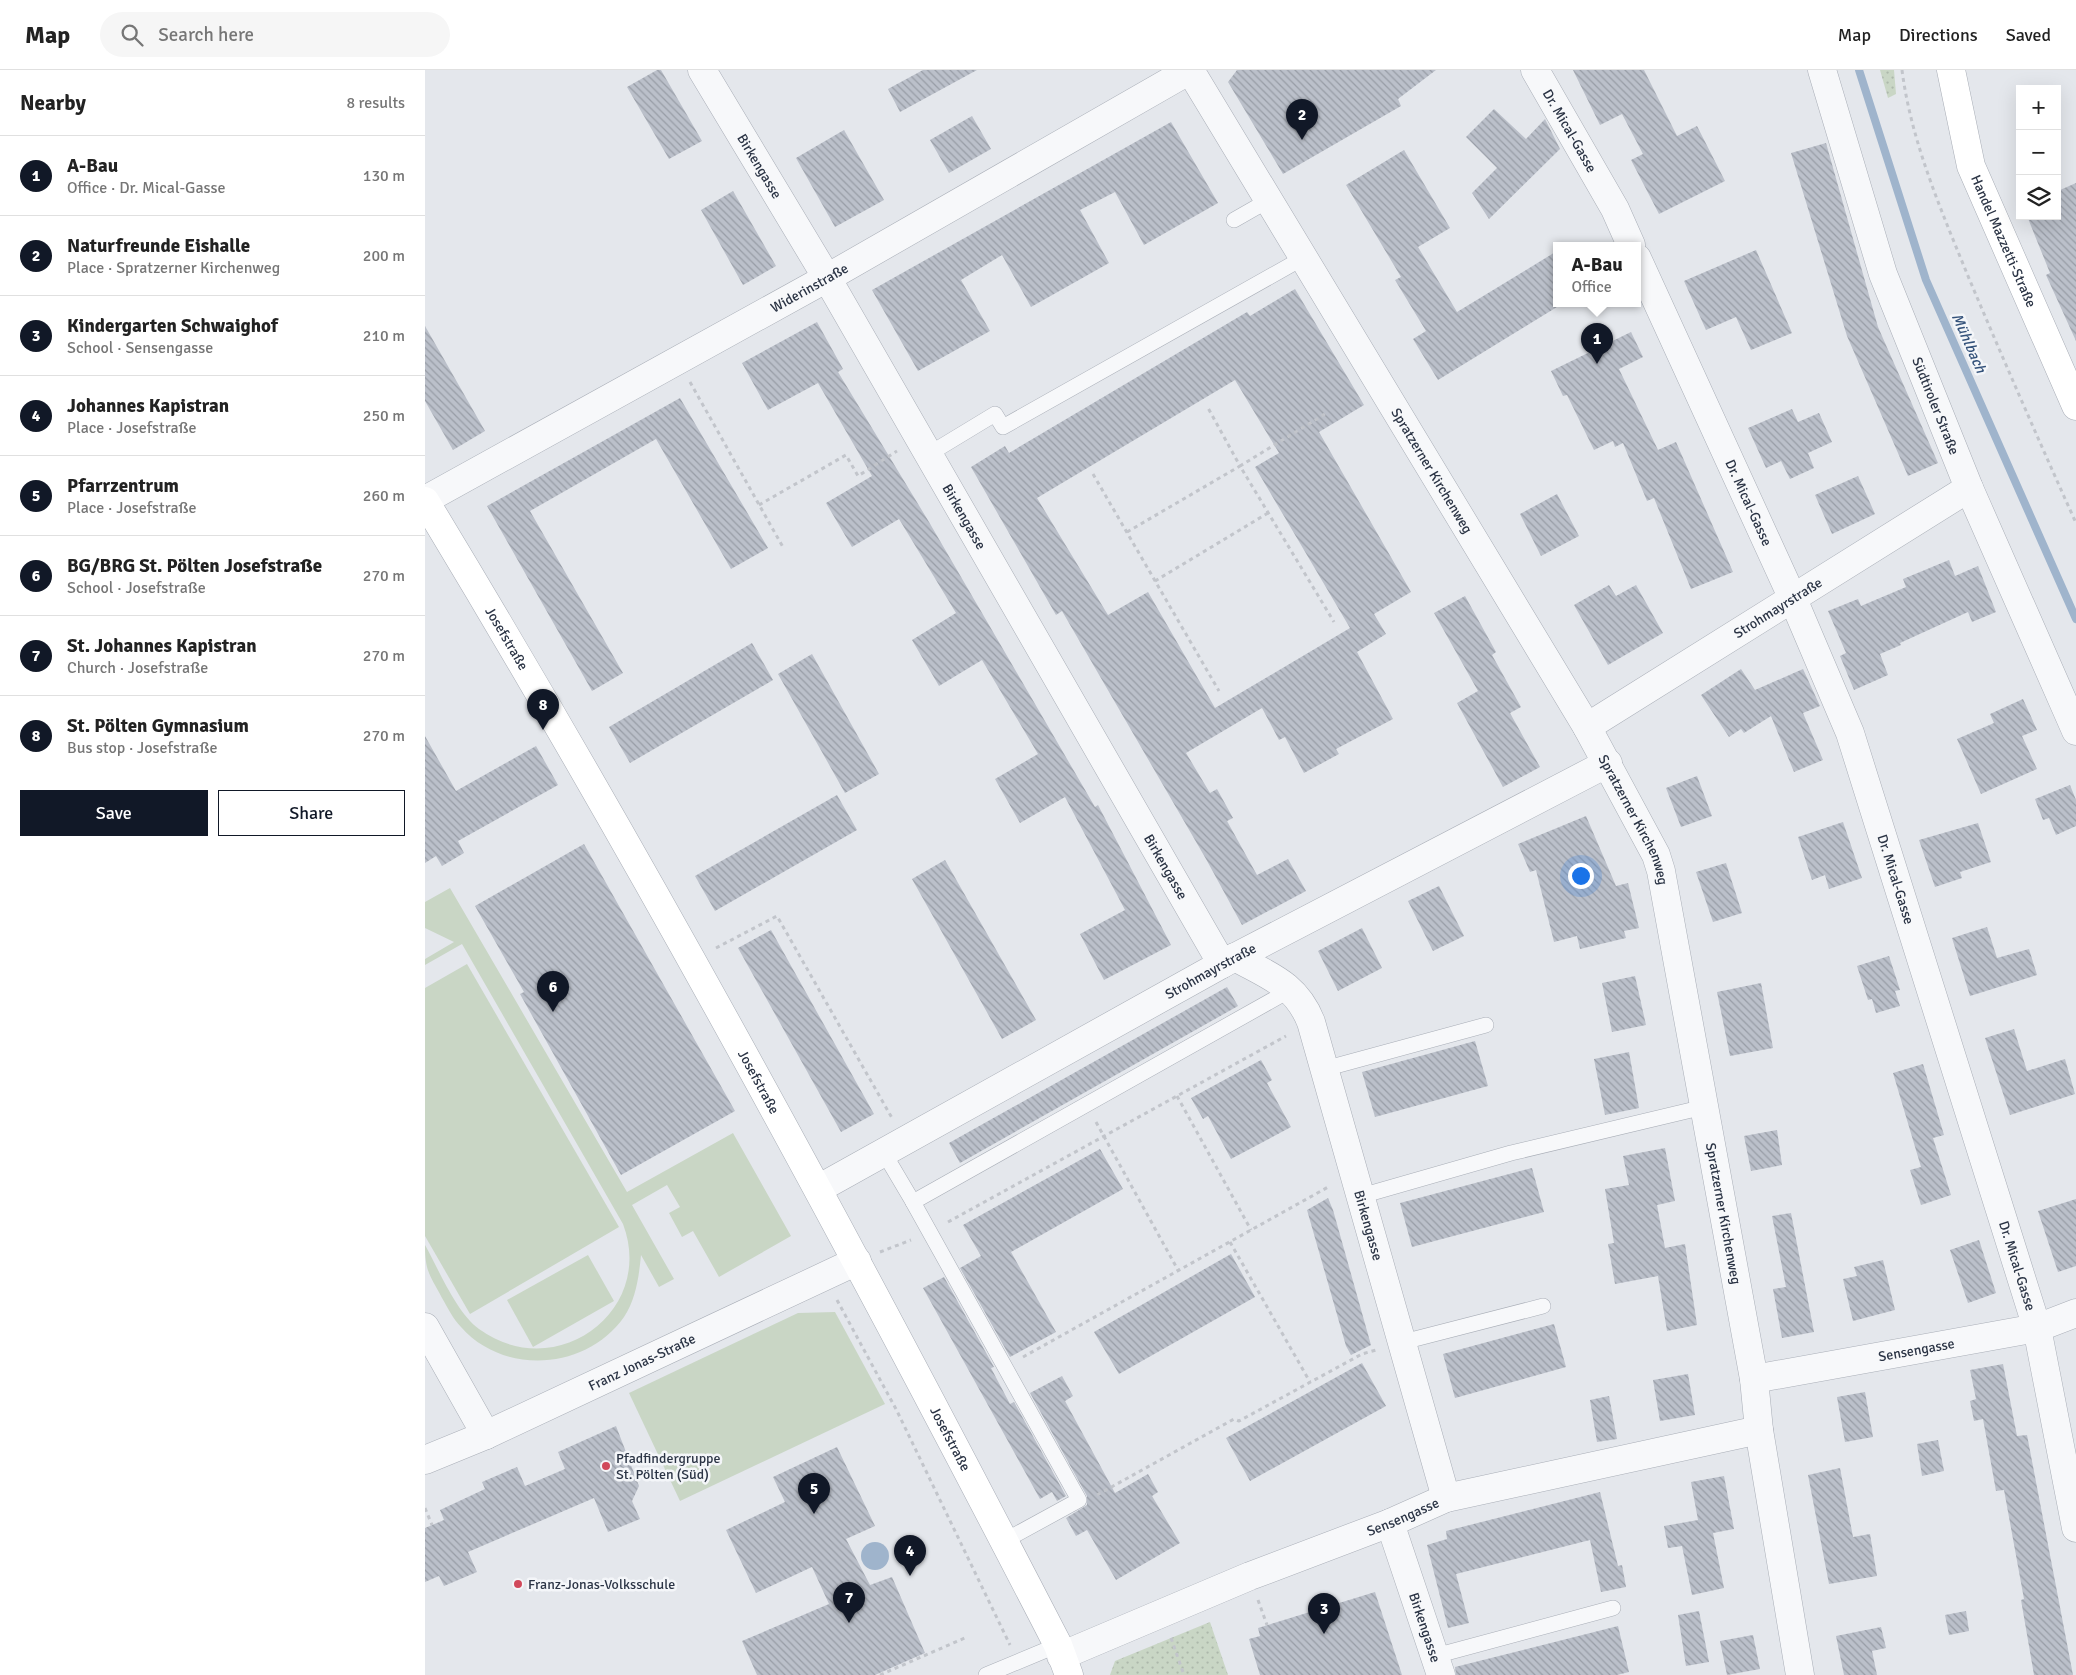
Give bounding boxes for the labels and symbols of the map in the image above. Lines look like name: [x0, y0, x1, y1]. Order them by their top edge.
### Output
street label: Dr. Mical-Gasse: [1539, 86, 1601, 175]
pin: 2: [1286, 99, 1318, 140]
street label: Birkengasse: [734, 130, 786, 202]
street label: Handel Mazzetti-Straße: [1967, 172, 2040, 310]
street label: Widerinstraße: [768, 259, 851, 316]
water label: Mühlbach: [1948, 310, 1990, 376]
pin: 1: [1581, 323, 1613, 364]
street label: Südtiroler Straße: [1909, 355, 1963, 457]
street label: Spratzerner Kirchenweg: [1388, 405, 1476, 536]
street label: Dr. Mical-Gasse: [1722, 457, 1776, 549]
street label: Birkengasse: [939, 481, 990, 552]
street label: Strohmayrstraße: [1730, 574, 1825, 642]
street label: Josefstraße: [482, 604, 532, 673]
pin: 8: [527, 689, 559, 730]
street label: Spratzerner Kirchenweg: [1595, 752, 1672, 886]
street label: Birkengasse: [1140, 831, 1191, 902]
street label: Dr. Mical-Gasse: [1874, 832, 1918, 926]
your location: [1568, 863, 1594, 889]
street label: Strohmayrstraße: [1162, 939, 1259, 1003]
pin: 6: [537, 971, 569, 1012]
street label: Josefstraße: [735, 1047, 783, 1117]
street label: Spratzerner Kirchenweg: [1702, 1141, 1745, 1286]
street label: Birkengasse: [1351, 1188, 1387, 1262]
street label: Dr. Mical-Gasse: [1995, 1219, 2039, 1313]
street label: Franz Jonas-Straße: [586, 1330, 698, 1394]
street label: Sensengasse: [1877, 1335, 1956, 1365]
street label: Josefstraße: [927, 1404, 974, 1474]
place label: Pfadfindergruppe St. Pölten (Süd): [616, 1450, 720, 1483]
marker: Pfadfindergruppe St. Pölten (Süd): [600, 1460, 612, 1472]
pin: 5: [798, 1473, 830, 1514]
street label: Sensengasse: [1364, 1494, 1441, 1540]
pin: 4: [894, 1535, 926, 1576]
place label: Franz-Jonas-Volksschule: [528, 1576, 675, 1593]
marker: Franz-Jonas-Volksschule: [512, 1578, 524, 1590]
pin: 7: [833, 1582, 865, 1623]
street label: Birkengasse: [1405, 1590, 1445, 1664]
pin: 3: [1308, 1593, 1340, 1634]

